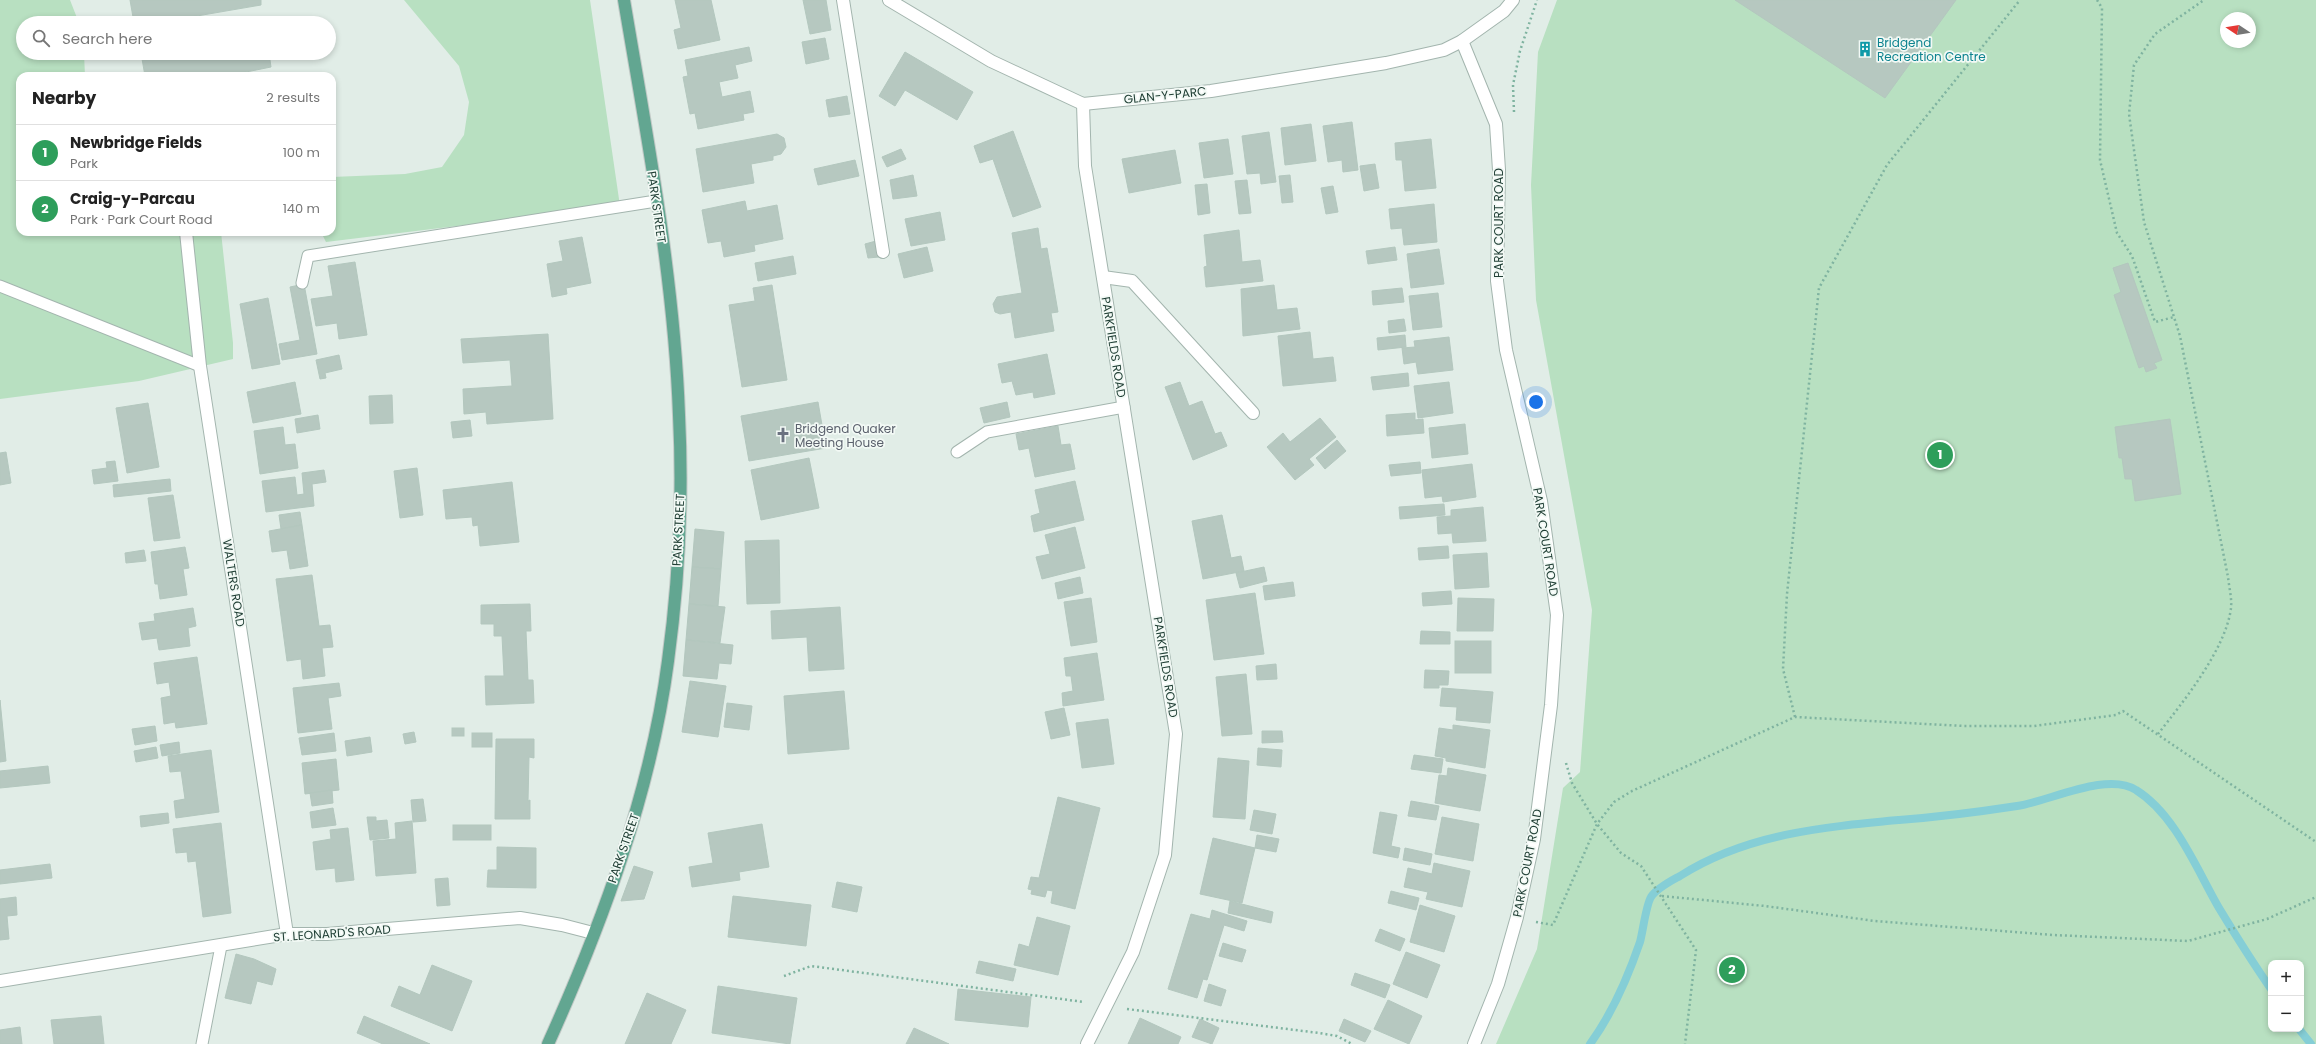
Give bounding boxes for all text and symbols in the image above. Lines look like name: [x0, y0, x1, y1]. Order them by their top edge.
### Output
north arrow: [2220, 12, 2256, 48]
search box: [16, 16, 336, 60]
icon: search: [30, 27, 52, 49]
text: Search here: [62, 28, 152, 49]
place label: Bridgend Recreation Centre: [1877, 34, 1986, 65]
building icon: Bridgend Recreation Centre: [1856, 40, 1874, 58]
street label: GLAN-Y-PARC: [1123, 82, 1207, 108]
text: Nearby: [32, 86, 96, 110]
text: 2 results: [266, 88, 320, 107]
text: Newbridge Fields: [70, 132, 202, 153]
text: 1: [43, 143, 47, 162]
text: 100 m: [283, 143, 320, 162]
text: Park: [70, 154, 98, 173]
street label: PARK COURT ROAD: [1490, 168, 1507, 278]
street label: PARK STREET: [644, 170, 671, 245]
text: Craig-y-Parcau: [70, 188, 195, 209]
text: 2: [41, 199, 49, 218]
text: 140 m: [283, 199, 320, 218]
text: Park · Park Court Road: [70, 210, 212, 229]
street label: PARKFIELDS ROAD: [1098, 295, 1130, 399]
your location: [1526, 392, 1546, 412]
place label: Bridgend Quaker Meeting House: [795, 420, 896, 451]
church icon: Bridgend Quaker Meeting House: [774, 426, 792, 444]
pin: 1: [1927, 440, 1953, 470]
street label: PARK COURT ROAD: [1529, 486, 1563, 598]
street label: PARK STREET: [668, 493, 688, 567]
street label: WALTERS ROAD: [219, 538, 249, 628]
street label: PARKFIELDS ROAD: [1150, 615, 1182, 719]
street label: PARK COURT ROAD: [1508, 807, 1546, 919]
street label: PARK STREET: [603, 811, 643, 885]
street label: ST. LEONARD'S ROAD: [273, 920, 391, 946]
pin: 2: [1719, 955, 1745, 985]
map controls: [2268, 960, 2304, 1032]
button: +: [2268, 960, 2304, 996]
button: −: [2268, 996, 2304, 1032]

